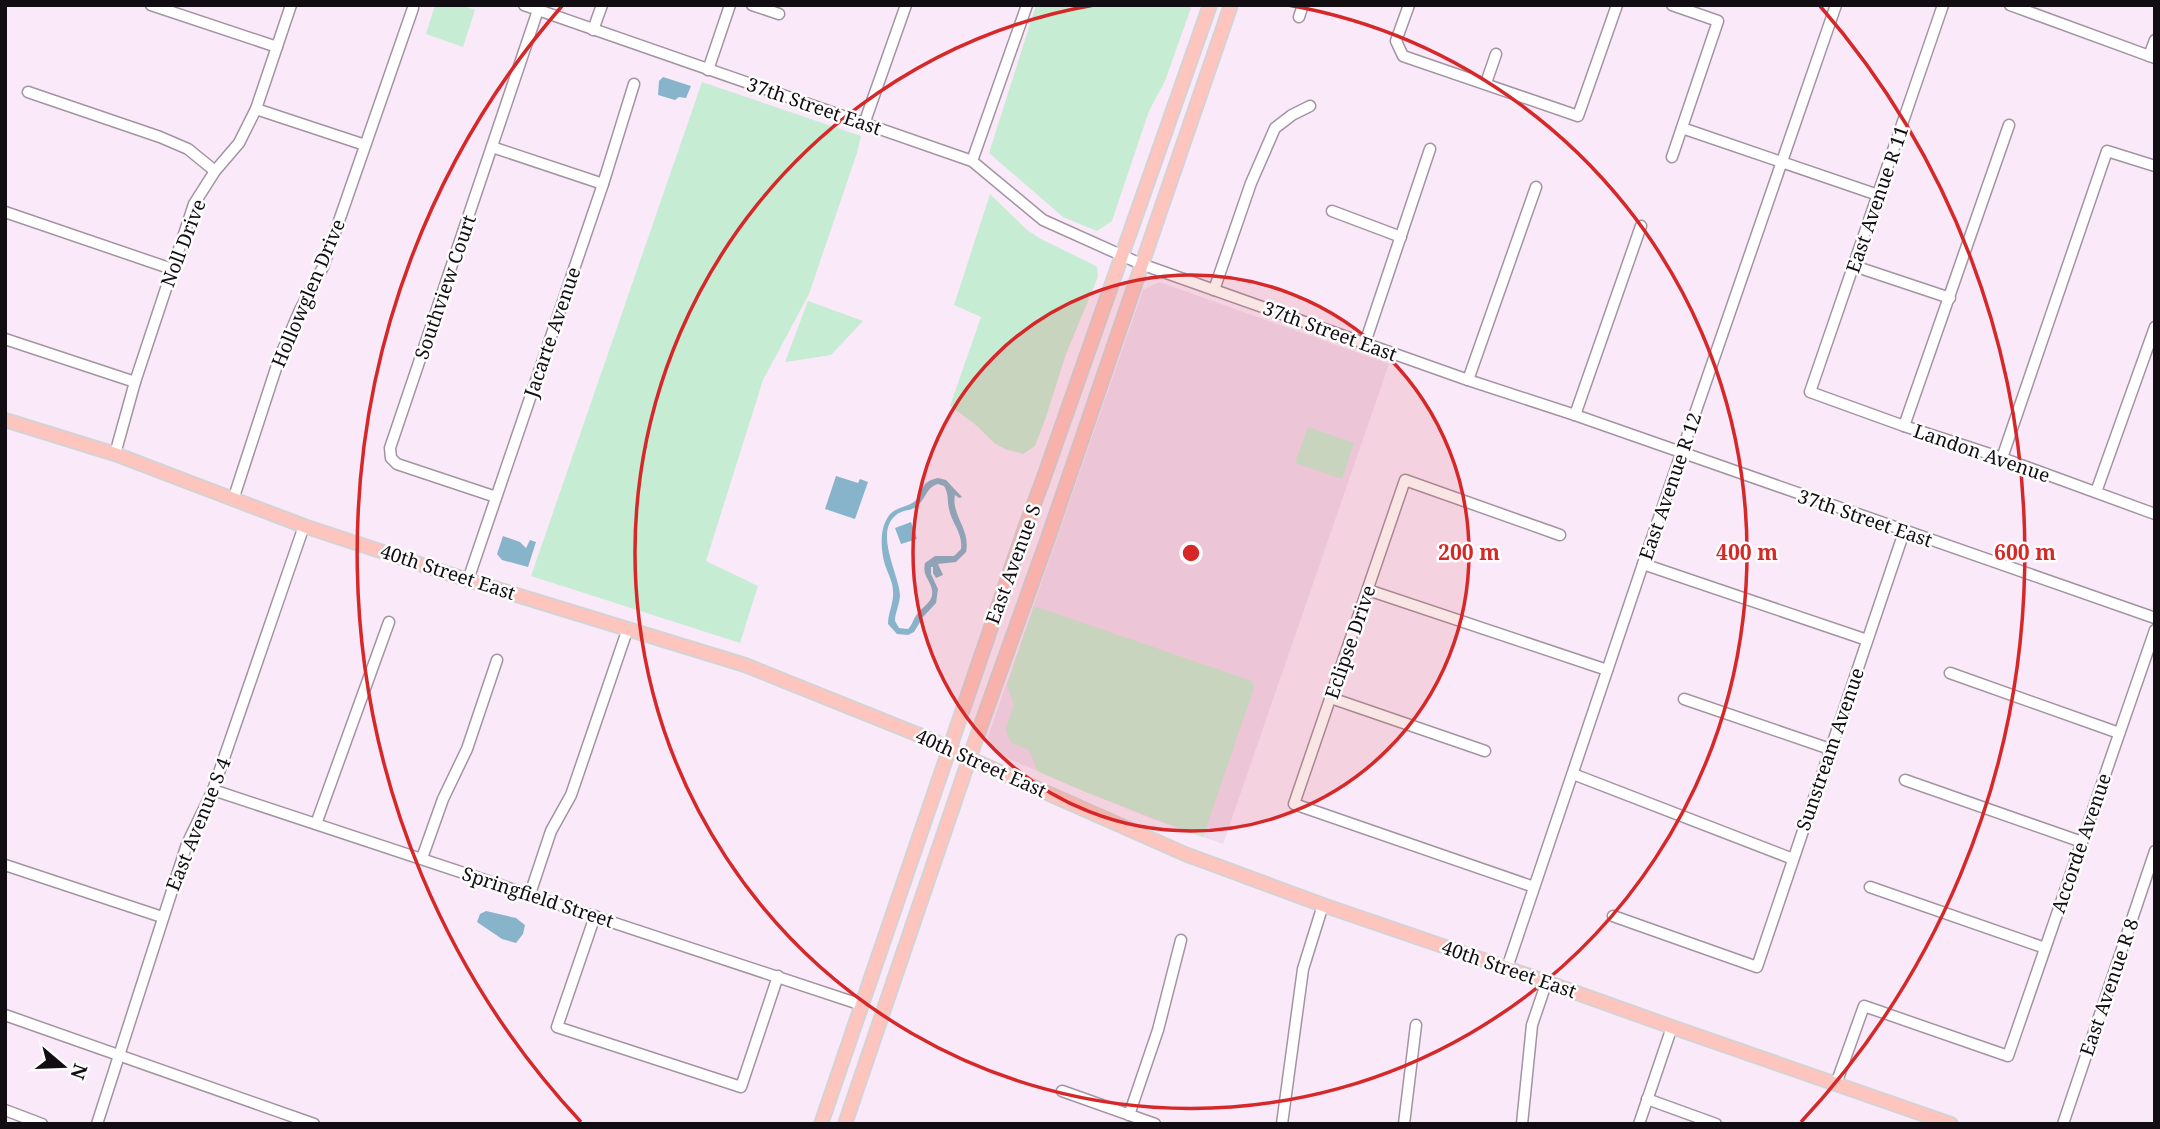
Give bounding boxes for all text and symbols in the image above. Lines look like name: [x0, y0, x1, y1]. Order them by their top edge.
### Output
street label: 37th Street East: [743, 71, 885, 141]
street label: East Avenue R 11: [1840, 122, 1914, 276]
street label: Noll Drive: [154, 195, 212, 291]
street label: Southview Court: [408, 211, 482, 363]
street label: Hollowglen Drive: [265, 215, 351, 371]
street label: Jacarte Avenue: [517, 263, 586, 402]
street label: 37th Street East: [1259, 295, 1401, 367]
street label: East Avenue R 12: [1633, 409, 1707, 563]
street label: Landon Avenue: [1910, 418, 2054, 488]
street label: 37th Street East: [1794, 483, 1936, 553]
street label: East Avenue S: [979, 500, 1047, 628]
street label: 40th Street East: [377, 538, 519, 606]
text: 200 m: [1438, 538, 1500, 566]
text: 400 m: [1716, 538, 1778, 566]
text: 600 m: [1994, 538, 2056, 566]
centre of rings: [1179, 541, 1203, 565]
street label: Eclipse Drive: [1318, 582, 1382, 702]
street label: Sunstream Avenue: [1790, 664, 1870, 834]
street label: 40th Street East: [911, 723, 1051, 804]
street label: East Avenue S 4: [159, 753, 237, 894]
street label: Accorde Avenue: [2045, 770, 2117, 916]
street label: Springfield Street: [459, 860, 617, 934]
street label: East Avenue R 8: [2073, 915, 2145, 1059]
street label: 40th Street East: [1438, 934, 1580, 1004]
north arrow: [28, 1031, 98, 1101]
text: N: [64, 1060, 94, 1083]

